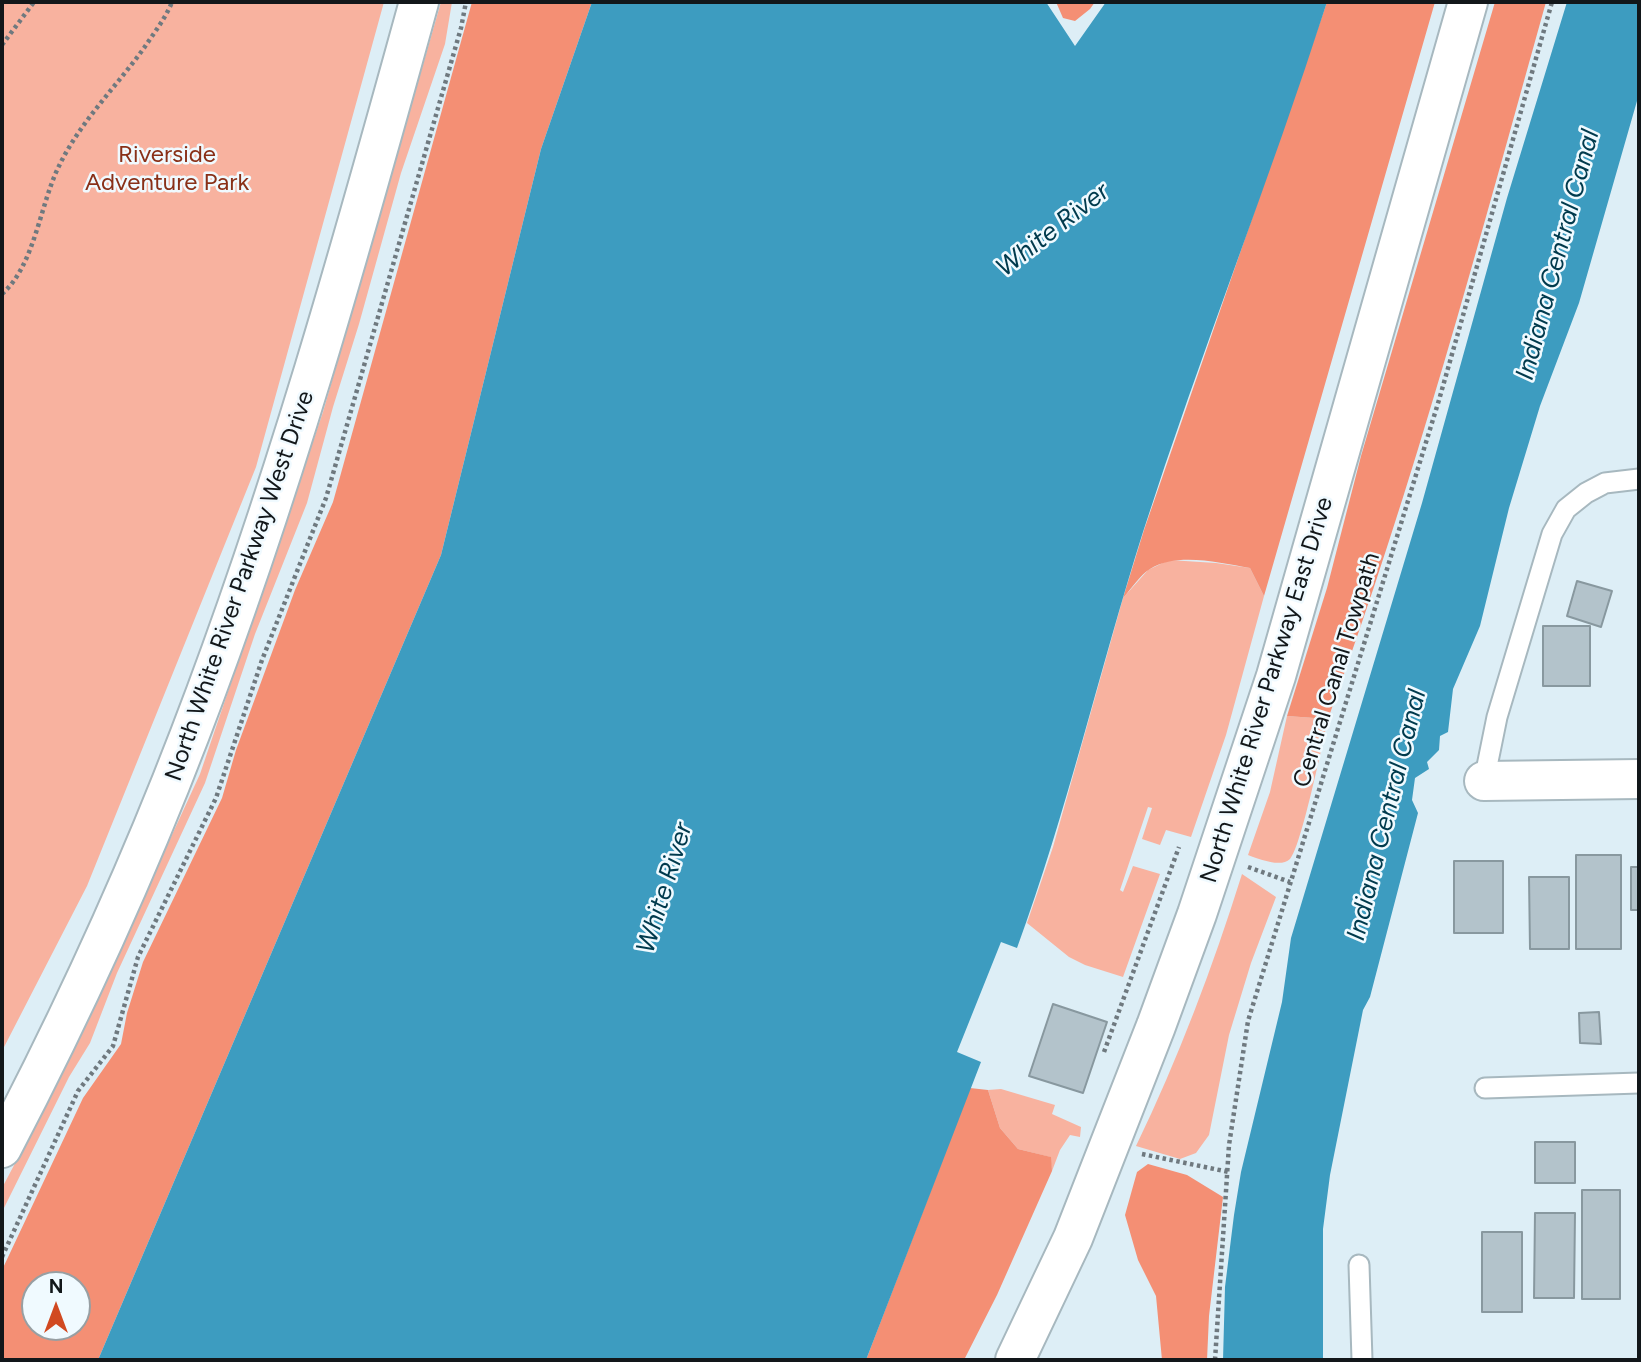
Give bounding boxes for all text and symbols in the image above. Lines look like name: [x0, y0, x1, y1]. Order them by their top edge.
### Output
water label: Indiana Central Canal: [1510, 126, 1606, 384]
park label: Riverside Adventure Park: [85, 141, 249, 197]
water label: White River: [990, 176, 1116, 284]
street label: North White River Parkway West Drive: [160, 387, 320, 785]
street label: North White River Parkway East Drive: [1194, 494, 1340, 886]
street label: Central Canal Towpath: [1288, 549, 1386, 791]
water label: Indiana Central Canal: [1341, 686, 1433, 944]
water label: White River: [630, 819, 700, 957]
north arrow: [21, 1271, 91, 1341]
text: N: [49, 1275, 63, 1298]

